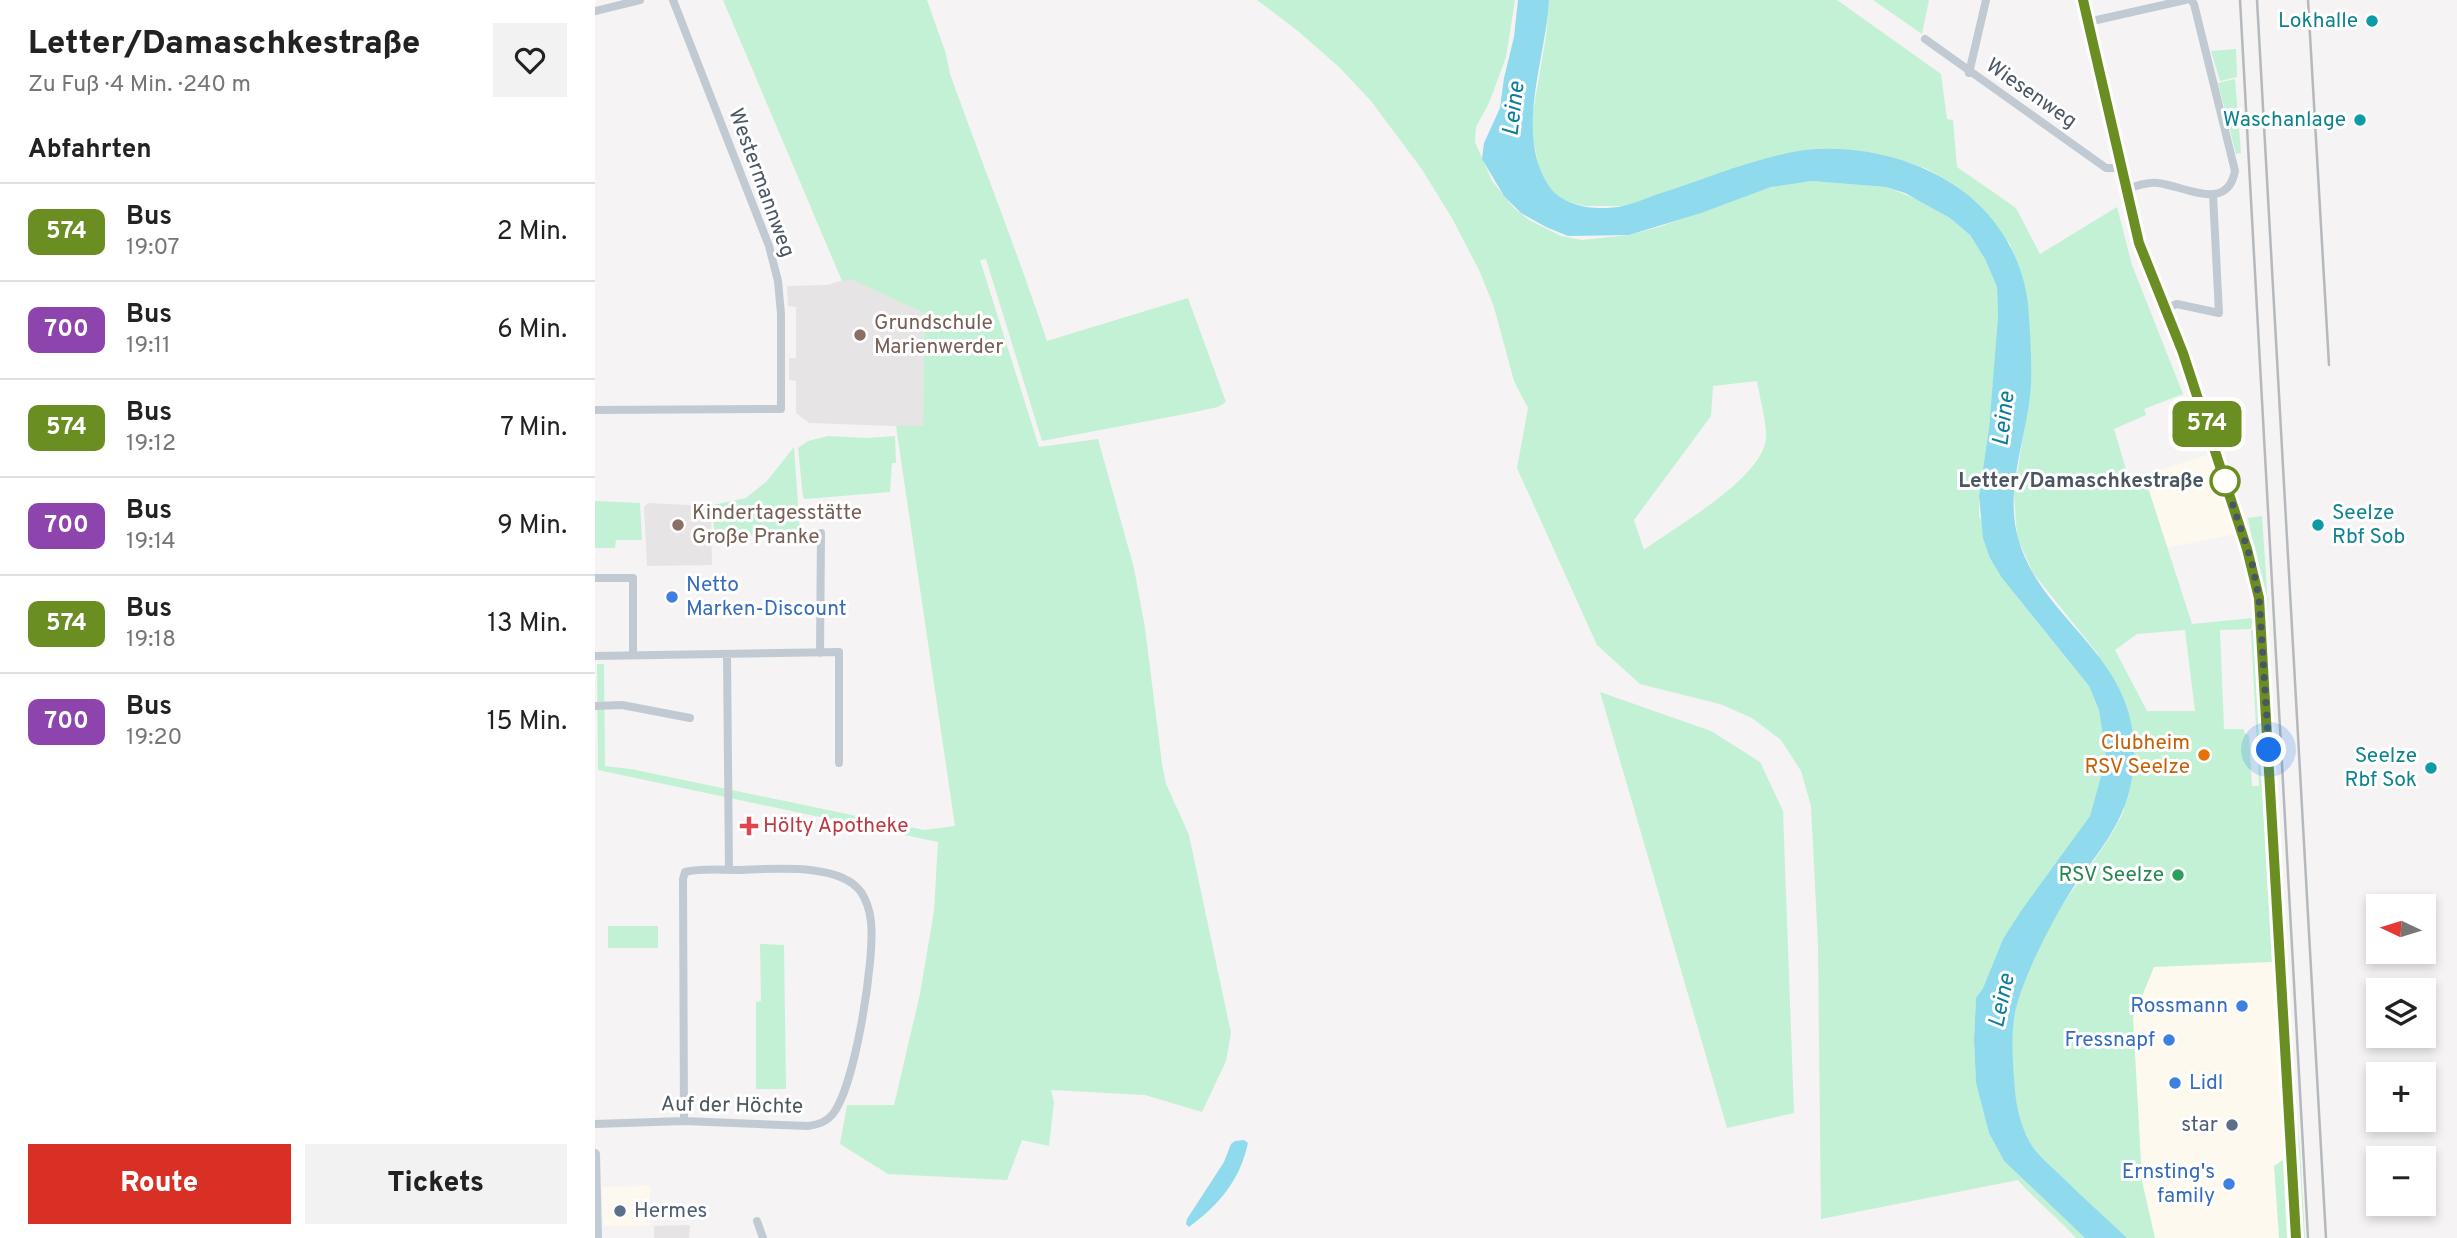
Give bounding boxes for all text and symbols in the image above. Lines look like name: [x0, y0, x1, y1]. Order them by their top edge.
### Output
place label: Lokhalle: [2278, 8, 2358, 35]
marker: Lokhalle: [2364, 13, 2380, 29]
button: heart: [493, 23, 567, 97]
text: Letter/Damaschkestraße: [28, 24, 420, 66]
street label: Wiesenweg: [1980, 53, 2082, 135]
text: Zu Fuß · 4 Min. · 240 m: [28, 71, 251, 100]
water label: Leine: [1497, 79, 1533, 138]
street label: Westermannweg: [722, 105, 800, 261]
place label: Waschanlage: [2223, 107, 2346, 134]
marker: Waschanlage: [2352, 112, 2368, 128]
text: Abfahrten: [28, 134, 152, 167]
text: Bus: [126, 201, 172, 234]
text: 2 Min.: [497, 216, 567, 249]
text: 574: [46, 217, 87, 247]
text: 19:07: [126, 234, 180, 263]
text: Bus: [126, 299, 172, 332]
place label: Grundschule Marienwerder: [874, 310, 1004, 361]
text: 6 Min.: [497, 314, 567, 347]
text: 700: [44, 315, 89, 345]
marker: Grundschule Marienwerder: [852, 327, 868, 343]
text: 19:11: [126, 332, 171, 361]
water label: Leine: [1987, 389, 2023, 448]
text: Bus: [126, 397, 172, 430]
line badge: 574: [2167, 401, 2247, 447]
text: 574: [2186, 409, 2228, 439]
text: 7 Min.: [500, 412, 567, 445]
text: 574: [46, 413, 87, 443]
text: 19:12: [126, 430, 176, 459]
marker: Letter/Damaschkestraße: [2210, 466, 2240, 496]
place label: Letter/Damaschkestraße: [1958, 468, 2204, 495]
text: Bus: [126, 495, 172, 528]
place label: Kindertagesstätte Große Pranke: [692, 500, 862, 551]
place label: Seelze Rbf Sob: [2332, 500, 2405, 551]
text: 9 Min.: [497, 510, 567, 543]
text: 700: [44, 511, 89, 541]
marker: Kindertagesstätte Große Pranke: [670, 517, 686, 533]
marker: Seelze Rbf Sob: [2310, 517, 2326, 533]
text: 19:14: [126, 528, 176, 557]
place label: Netto Marken-Discount: [686, 572, 847, 623]
marker: Netto Marken-Discount: [664, 589, 680, 605]
text: Bus: [126, 593, 172, 626]
text: 13 Min.: [487, 608, 567, 641]
text: 574: [46, 609, 87, 639]
text: 19:18: [126, 626, 176, 655]
text: Bus: [126, 691, 172, 724]
text: 15 Min.: [487, 706, 567, 739]
text: 700: [44, 707, 89, 737]
text: 19:20: [126, 724, 182, 753]
place label: Clubheim RSV Seelze: [2084, 730, 2190, 781]
your location: [2251, 732, 2286, 767]
place label: Seelze Rbf Sok: [2344, 743, 2417, 794]
marker: Clubheim RSV Seelze: [2196, 747, 2212, 763]
marker: Seelze Rbf Sok: [2423, 760, 2439, 776]
place label: Hölty Apotheke: [763, 813, 908, 840]
marker: Hölty Apotheke: [741, 818, 757, 834]
place label: RSV Seelze: [2058, 862, 2164, 889]
marker: RSV Seelze: [2170, 867, 2186, 883]
north arrow: [2366, 894, 2436, 964]
map controls: [2366, 894, 2436, 1216]
water label: Leine: [1983, 970, 2023, 1031]
button: layers: [2366, 978, 2436, 1048]
place label: Rossmann: [2130, 993, 2228, 1020]
marker: Rossmann: [2234, 998, 2250, 1014]
place label: Fressnapf: [2064, 1027, 2155, 1054]
marker: Fressnapf: [2161, 1032, 2177, 1048]
button: +: [2366, 1062, 2436, 1132]
place label: Lidl: [2189, 1070, 2223, 1097]
marker: Lidl: [2167, 1075, 2183, 1091]
street label: Auf der Höchte: [661, 1091, 803, 1121]
place label: star: [2181, 1112, 2218, 1139]
marker: star: [2224, 1117, 2240, 1133]
button: Route: [28, 1144, 291, 1224]
button: Tickets: [305, 1144, 567, 1224]
button: −: [2366, 1146, 2436, 1216]
place label: Ernsting's family: [2122, 1159, 2215, 1210]
marker: Ernsting's family: [2221, 1176, 2237, 1192]
place label: Hermes: [634, 1198, 707, 1225]
marker: Hermes: [612, 1203, 628, 1219]

